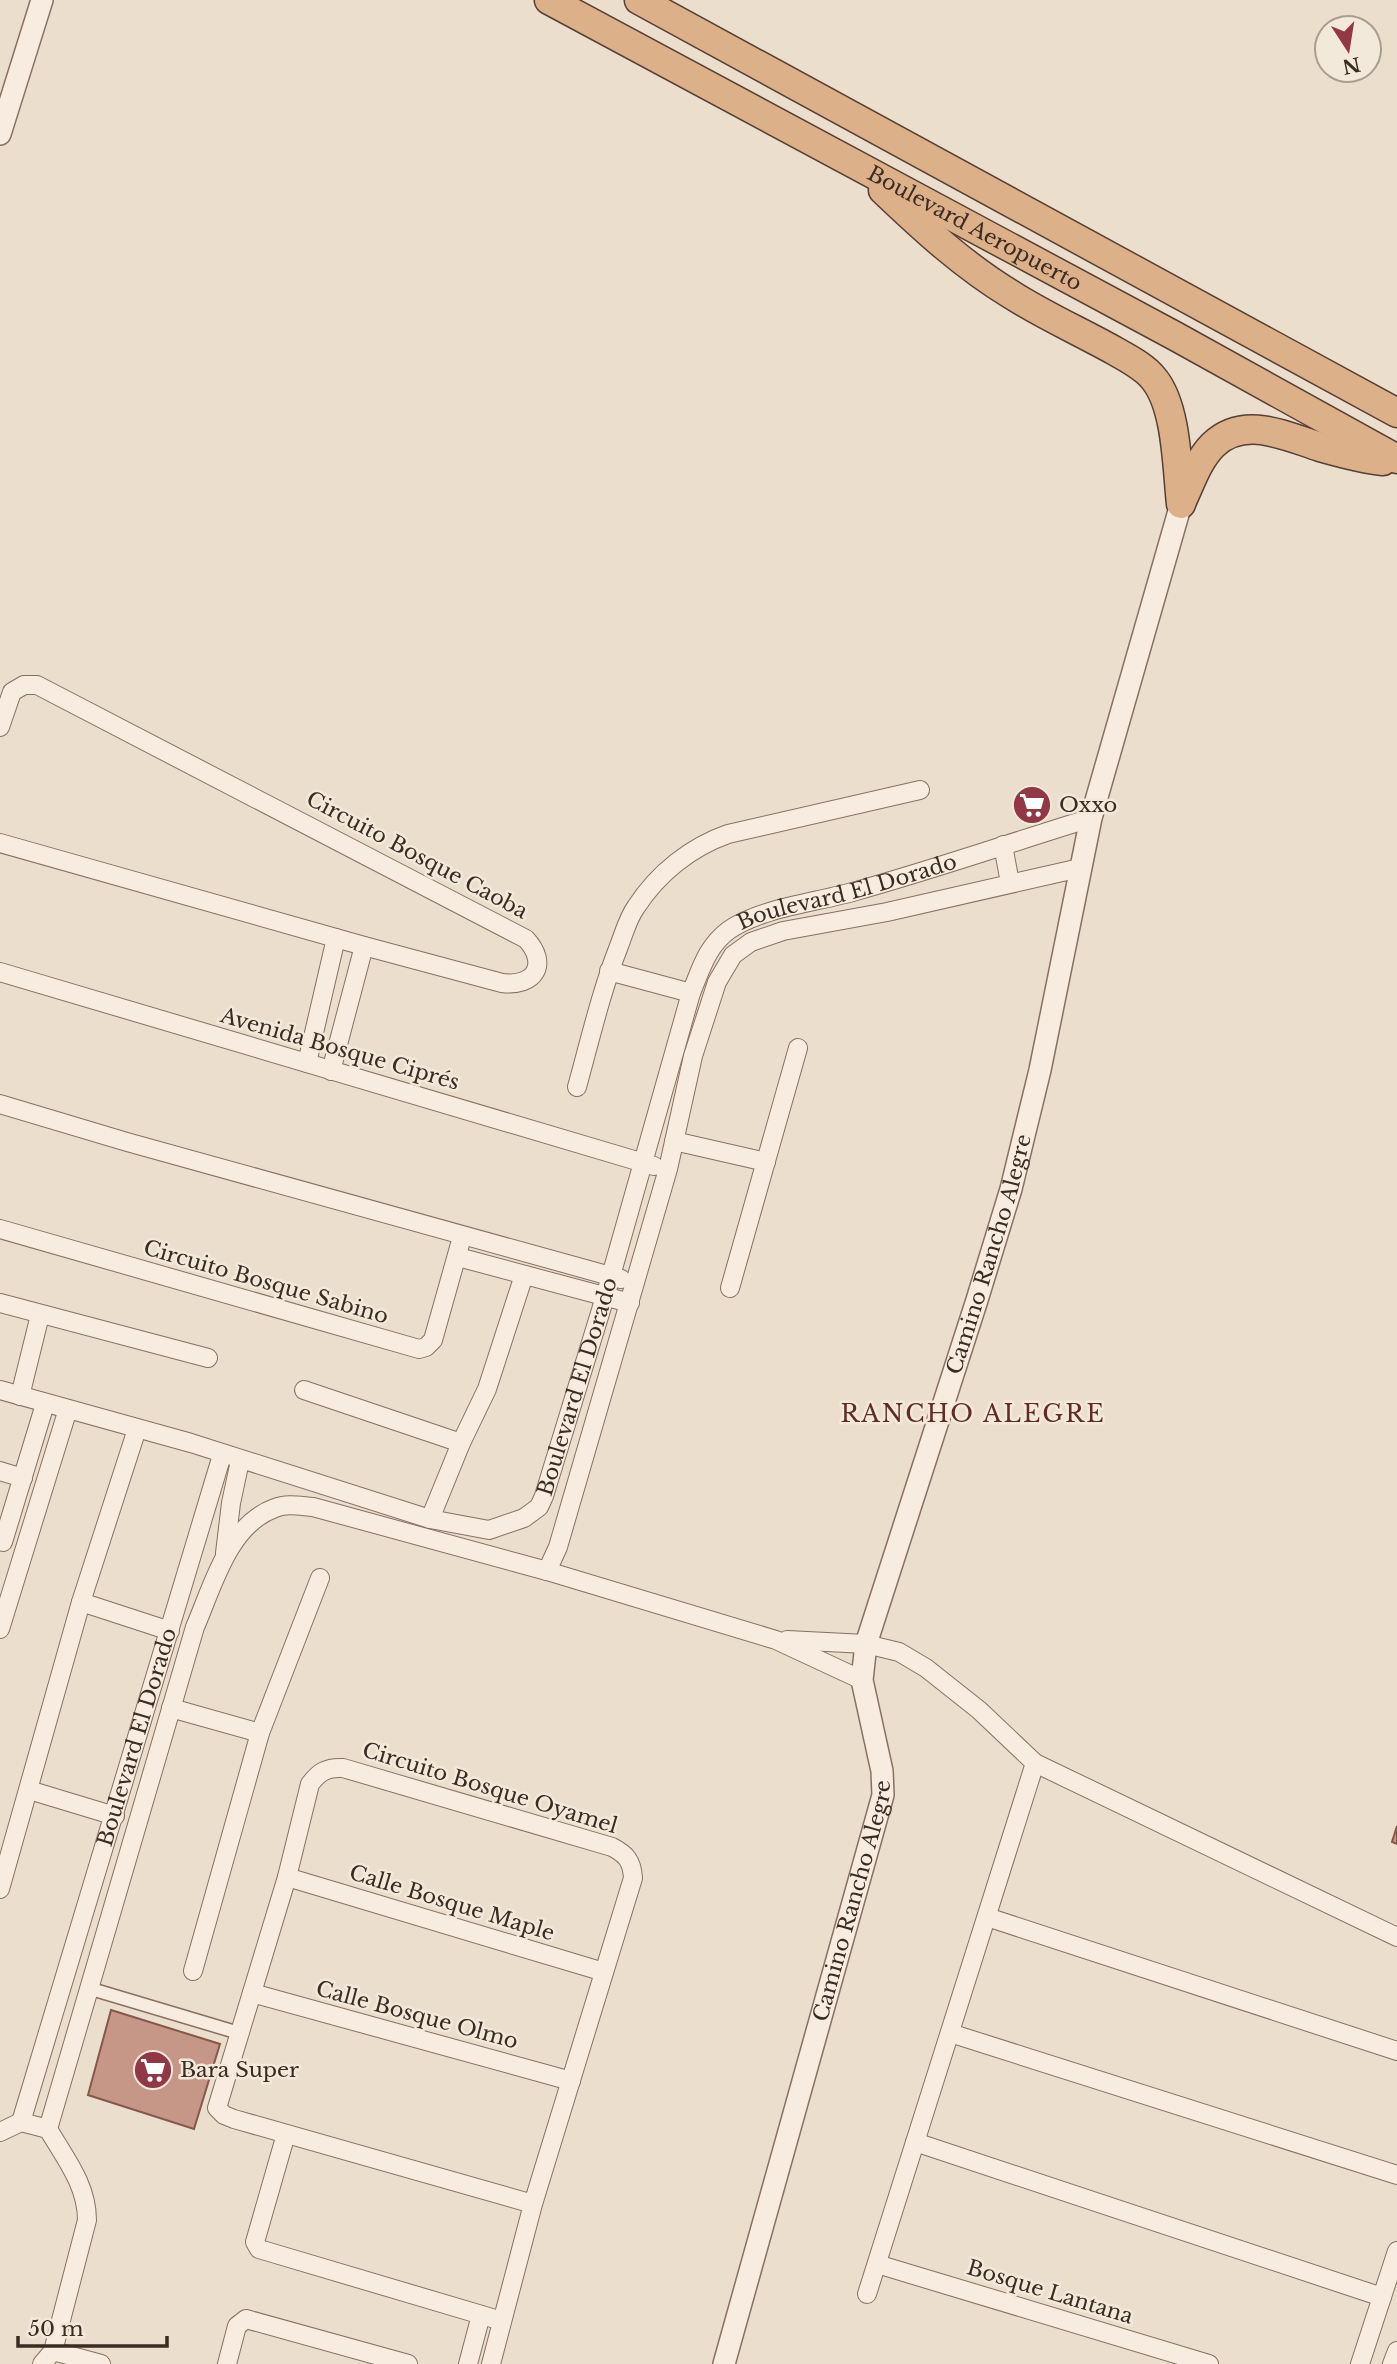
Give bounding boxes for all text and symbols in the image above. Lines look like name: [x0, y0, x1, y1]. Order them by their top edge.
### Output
north arrow: [1313, 14, 1383, 84]
text: N: [1340, 52, 1363, 78]
street label: Boulevard Aeropuerto: [863, 160, 1086, 297]
supermarket icon: Oxxo: [1011, 784, 1053, 826]
street label: Circuito Bosque Caoba: [302, 786, 532, 925]
place label: Oxxo: [1059, 792, 1117, 818]
street label: Boulevard El Dorado: [733, 849, 960, 936]
street label: Avenida Bosque Ciprés: [217, 1002, 463, 1096]
street label: Camino Rancho Alegre: [941, 1132, 1037, 1378]
street label: Circuito Bosque Sabino: [141, 1235, 391, 1329]
street label: Boulevard El Dorado: [532, 1275, 623, 1499]
district label: RANCHO ALEGRE: [840, 1399, 1106, 1428]
street label: Boulevard El Dorado: [92, 1625, 182, 1849]
street label: Circuito Bosque Oyamel: [359, 1737, 621, 1839]
street label: Camino Rancho Alegre: [807, 1780, 896, 2024]
street label: Calle Bosque Maple: [346, 1859, 558, 1947]
street label: Calle Bosque Olmo: [313, 1976, 521, 2054]
supermarket icon: Bara Super: [132, 2049, 174, 2091]
place label: Bara Super: [180, 2057, 299, 2083]
street label: Bosque Lantana: [964, 2254, 1137, 2330]
scale bar: [18, 2304, 166, 2348]
text: 50 m: [28, 2316, 84, 2342]

